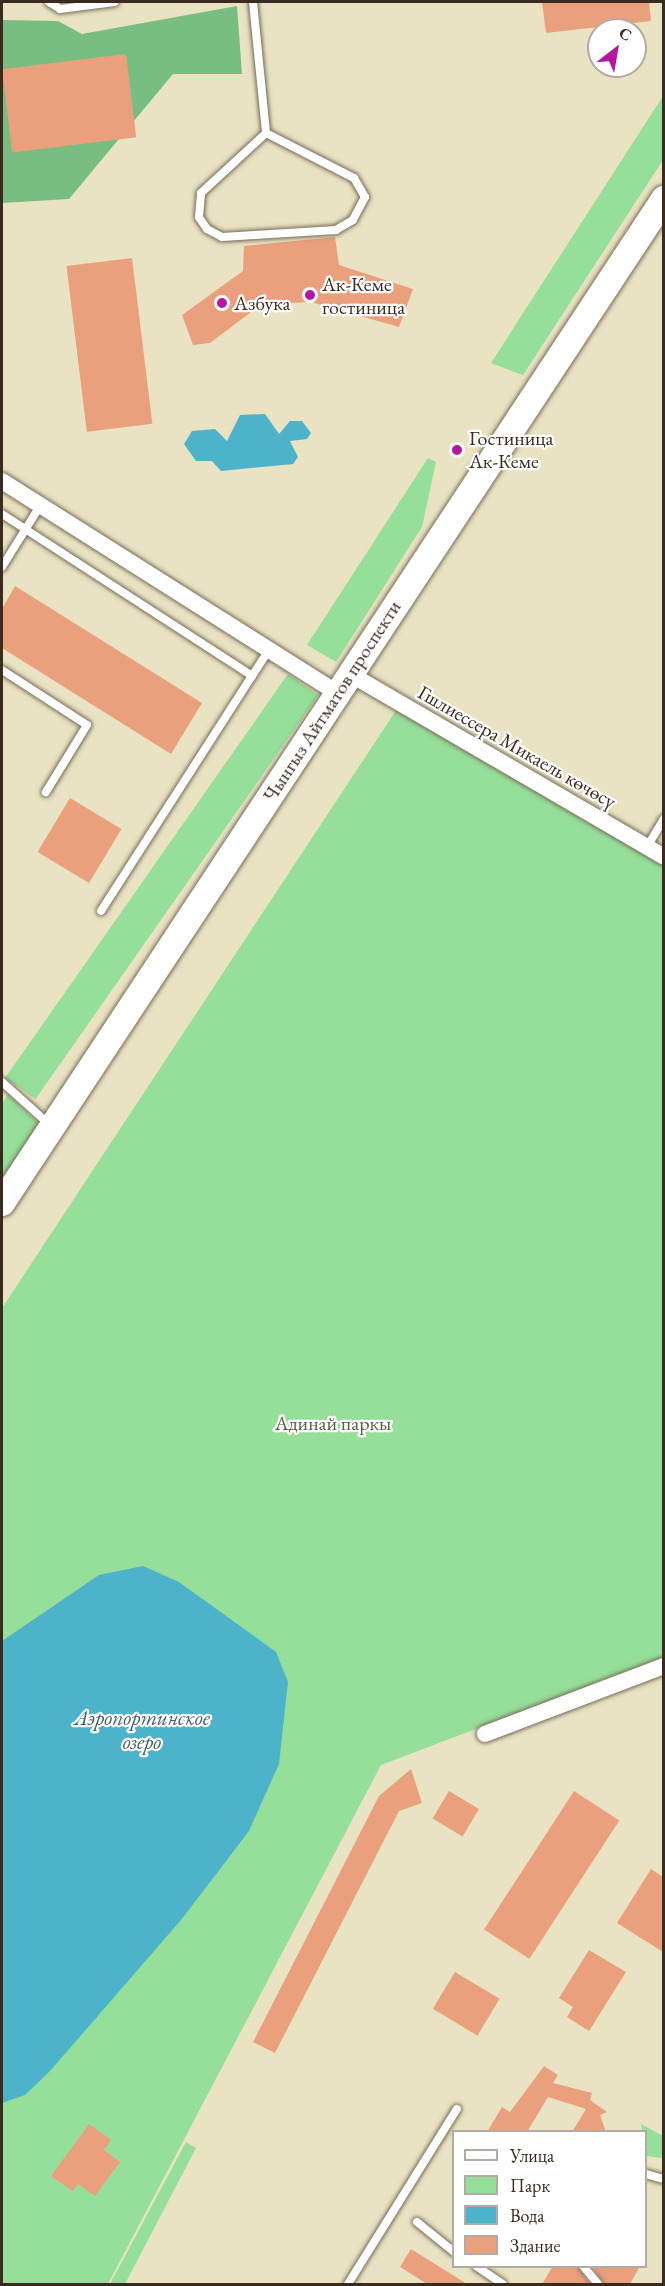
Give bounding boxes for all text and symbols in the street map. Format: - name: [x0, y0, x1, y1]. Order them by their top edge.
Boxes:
- north arrow: [587, 18, 647, 78]
- text: С: [615, 22, 636, 46]
- place label: Ак-Кеме гостиница: [322, 272, 405, 319]
- marker: Ак-Кеме гостиница: [303, 288, 317, 302]
- place label: Азбука: [234, 291, 290, 315]
- marker: Азбука: [215, 296, 229, 310]
- place label: Гостиница Ак-Кеме: [469, 426, 554, 473]
- marker: Гостиница Ак-Кеме: [450, 443, 464, 457]
- street label: Чынгыз Айтматов проспекти: [258, 596, 406, 806]
- street label: Гшлиессера Микаель көчөсү: [414, 680, 620, 814]
- park label: Адинай паркы: [275, 1411, 391, 1435]
- water label: Аэропортинское озеро: [74, 1705, 210, 1755]
- legend: [452, 2130, 647, 2268]
- text: Улица: [510, 2144, 554, 2167]
- text: Парк: [510, 2174, 550, 2197]
- text: Вода: [510, 2204, 544, 2227]
- text: Здание: [510, 2234, 560, 2257]

